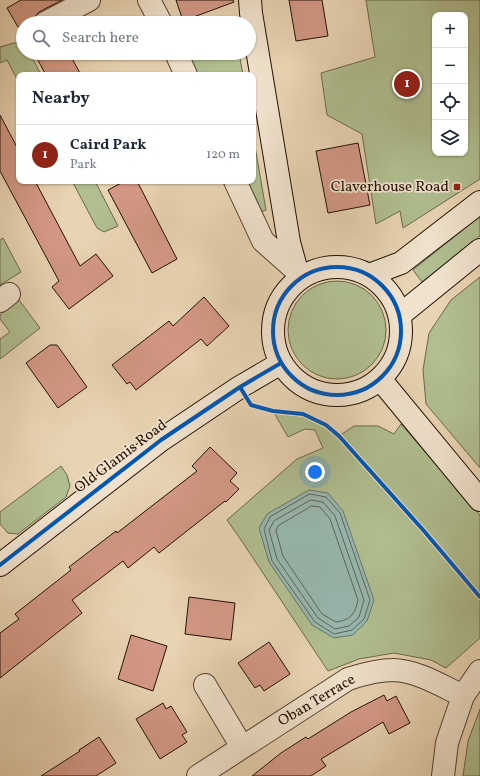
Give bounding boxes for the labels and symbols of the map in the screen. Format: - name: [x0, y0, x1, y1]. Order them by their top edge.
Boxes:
- pin: 1: [394, 69, 420, 99]
- place label: Claverhouse Road: [331, 177, 449, 198]
- marker: Claverhouse Road: [452, 182, 462, 192]
- street label: Old Glamis Road: [70, 415, 172, 499]
- your location: [305, 462, 325, 482]
- street label: Oban Terrace: [274, 670, 360, 732]

